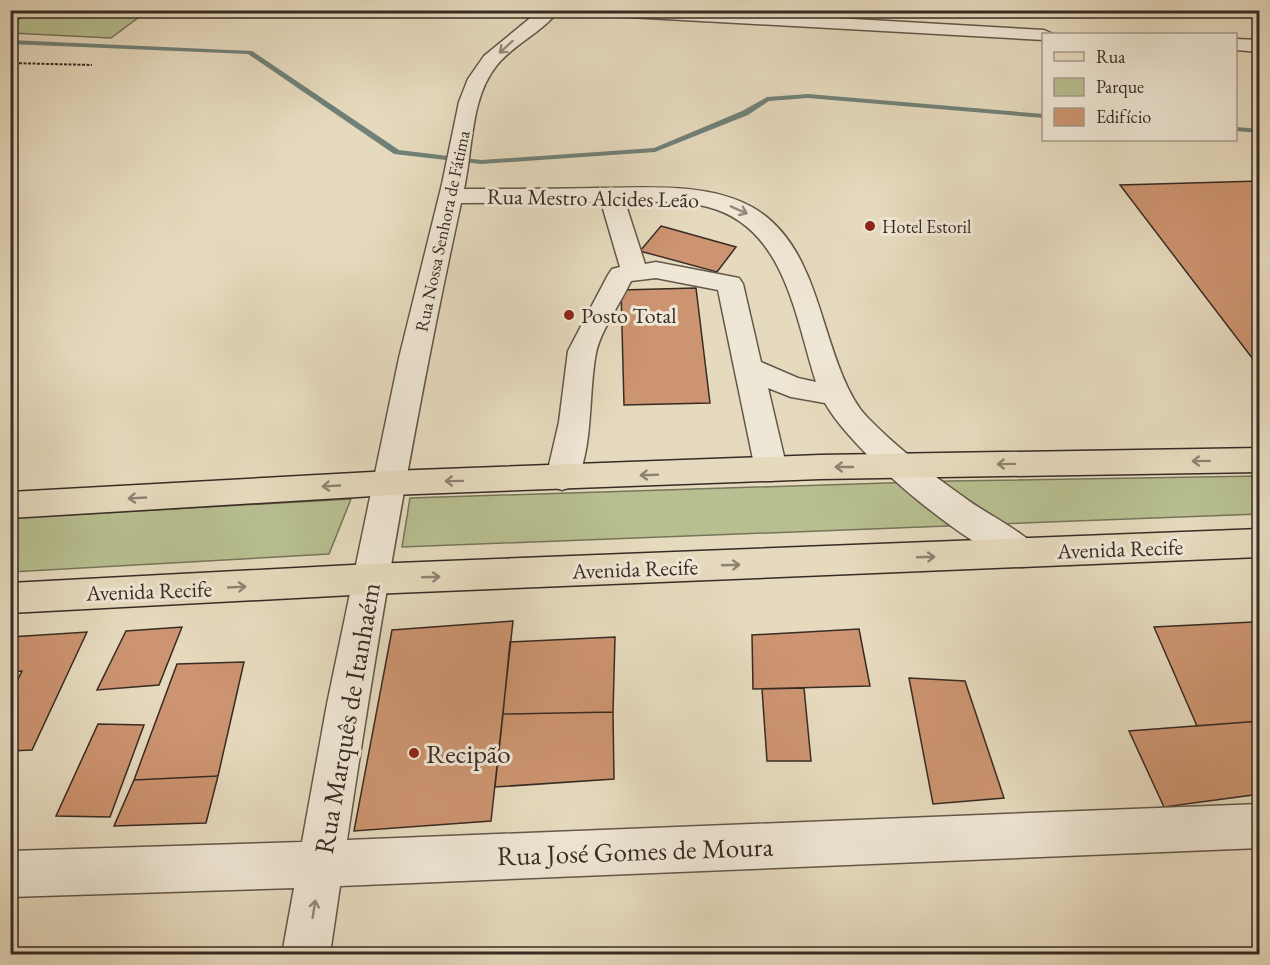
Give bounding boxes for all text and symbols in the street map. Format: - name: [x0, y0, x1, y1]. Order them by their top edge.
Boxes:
- legend: [1042, 33, 1237, 141]
- one-way arrow: [498, 40, 513, 54]
- text: Rua: [1096, 45, 1126, 68]
- text: Parque: [1096, 75, 1144, 98]
- text: Edifício: [1096, 105, 1151, 128]
- street label: Rua Nossa Senhora de Fátima: [409, 127, 475, 334]
- street label: Rua Mestro Alcides Leão: [487, 182, 699, 214]
- one-way arrow: [729, 205, 748, 216]
- place label: Hotel Estoril: [882, 215, 971, 238]
- marker: Hotel Estoril: [863, 219, 877, 233]
- place label: Posto Total: [581, 301, 677, 330]
- marker: Posto Total: [562, 308, 576, 322]
- one-way arrow: [1192, 455, 1212, 466]
- one-way arrow: [997, 459, 1017, 470]
- one-way arrow: [835, 461, 855, 473]
- one-way arrow: [640, 469, 660, 480]
- one-way arrow: [445, 475, 465, 487]
- one-way arrow: [322, 481, 342, 492]
- one-way arrow: [127, 492, 147, 503]
- street label: Avenida Recife: [1055, 532, 1184, 566]
- street label: Avenida Recife: [570, 552, 699, 586]
- one-way arrow: [916, 552, 936, 563]
- one-way arrow: [721, 559, 741, 571]
- one-way arrow: [421, 571, 441, 582]
- street label: Avenida Recife: [84, 574, 213, 608]
- street label: Rua Marquês de Itanhaém: [306, 580, 388, 856]
- one-way arrow: [226, 582, 246, 593]
- place label: Recipão: [426, 736, 511, 771]
- marker: Recipão: [407, 746, 421, 760]
- street label: Rua José Gomes de Moura: [496, 829, 774, 873]
- one-way arrow: [309, 900, 320, 920]

